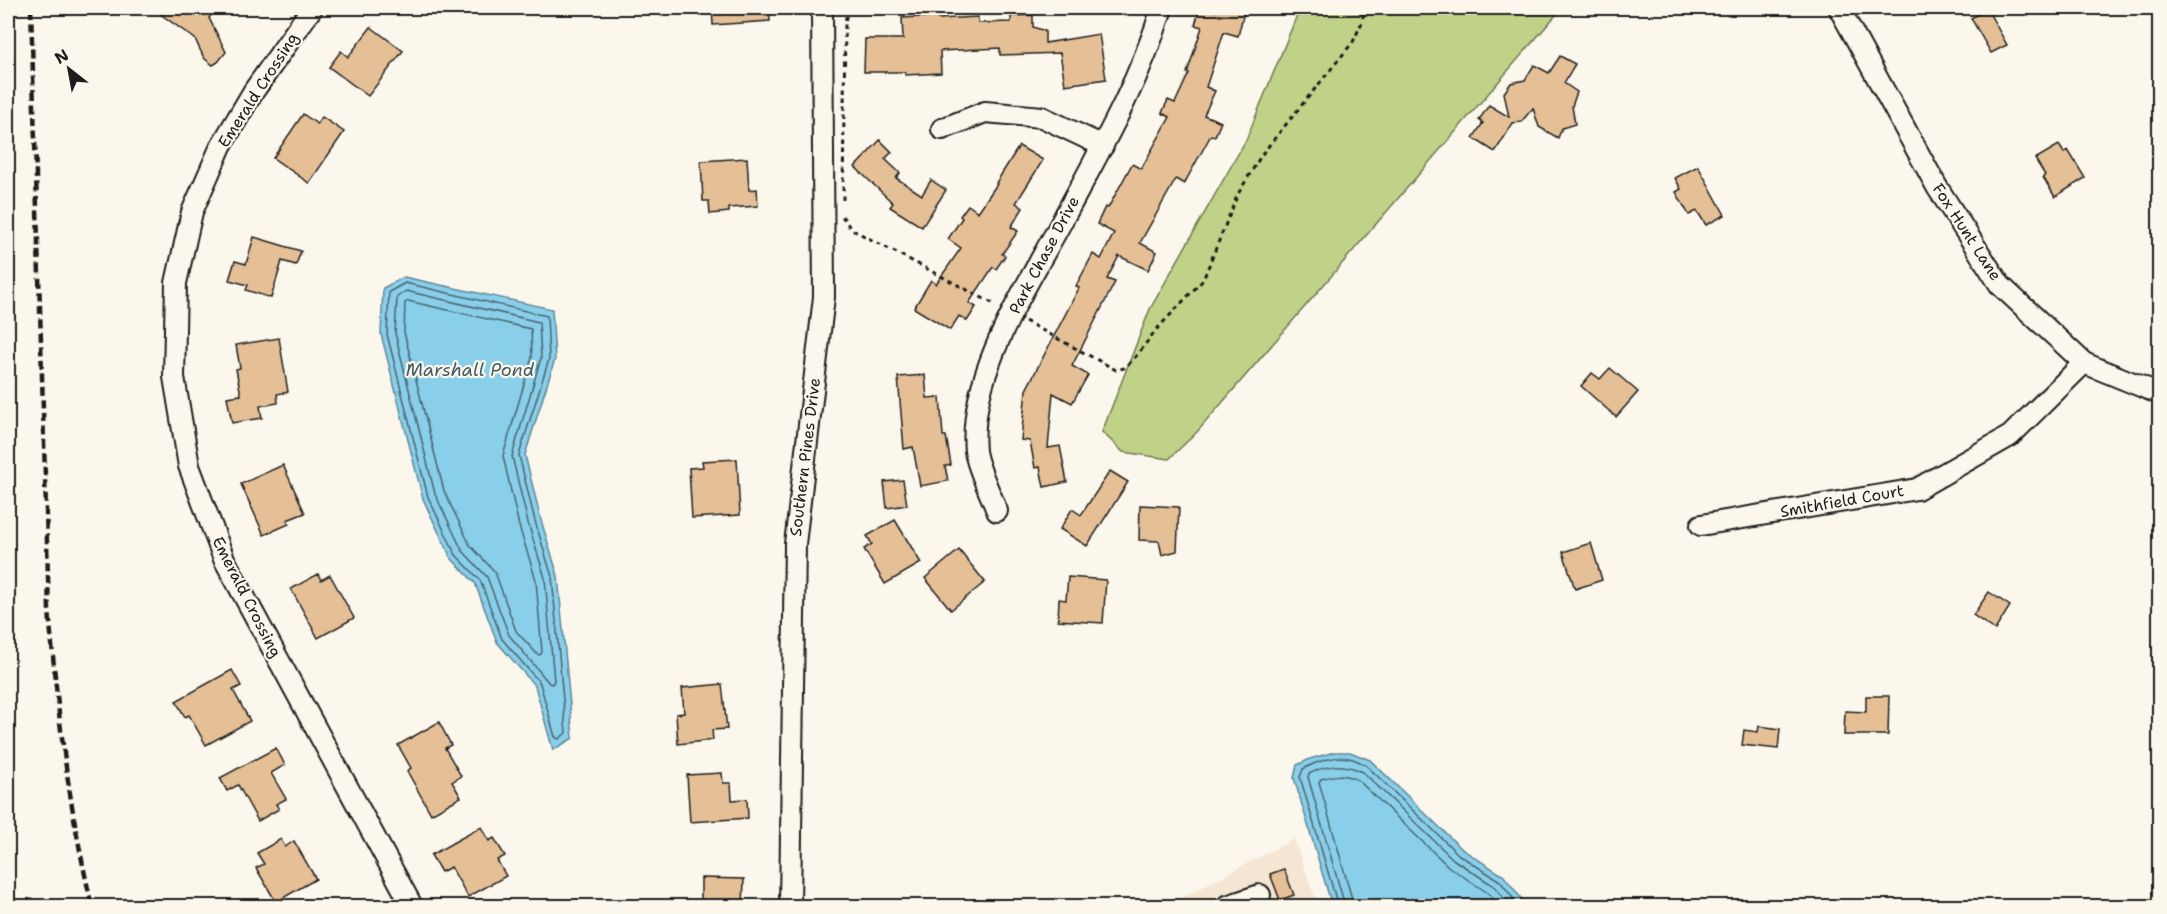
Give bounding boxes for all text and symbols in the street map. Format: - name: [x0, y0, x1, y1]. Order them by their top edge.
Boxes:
- street label: Emerald Crossing: [213, 28, 303, 151]
- north arrow: [39, 39, 99, 99]
- text: N: [51, 44, 72, 69]
- street label: Fox Hunt Lane: [1928, 179, 2006, 285]
- street label: Park Chase Drive: [1004, 192, 1084, 318]
- water label: Marshall Pond: [406, 358, 535, 382]
- street label: Southern Pines Drive: [785, 376, 825, 538]
- street label: Smithfield Court: [1779, 480, 1905, 522]
- street label: Emerald Crossing: [207, 533, 287, 661]

